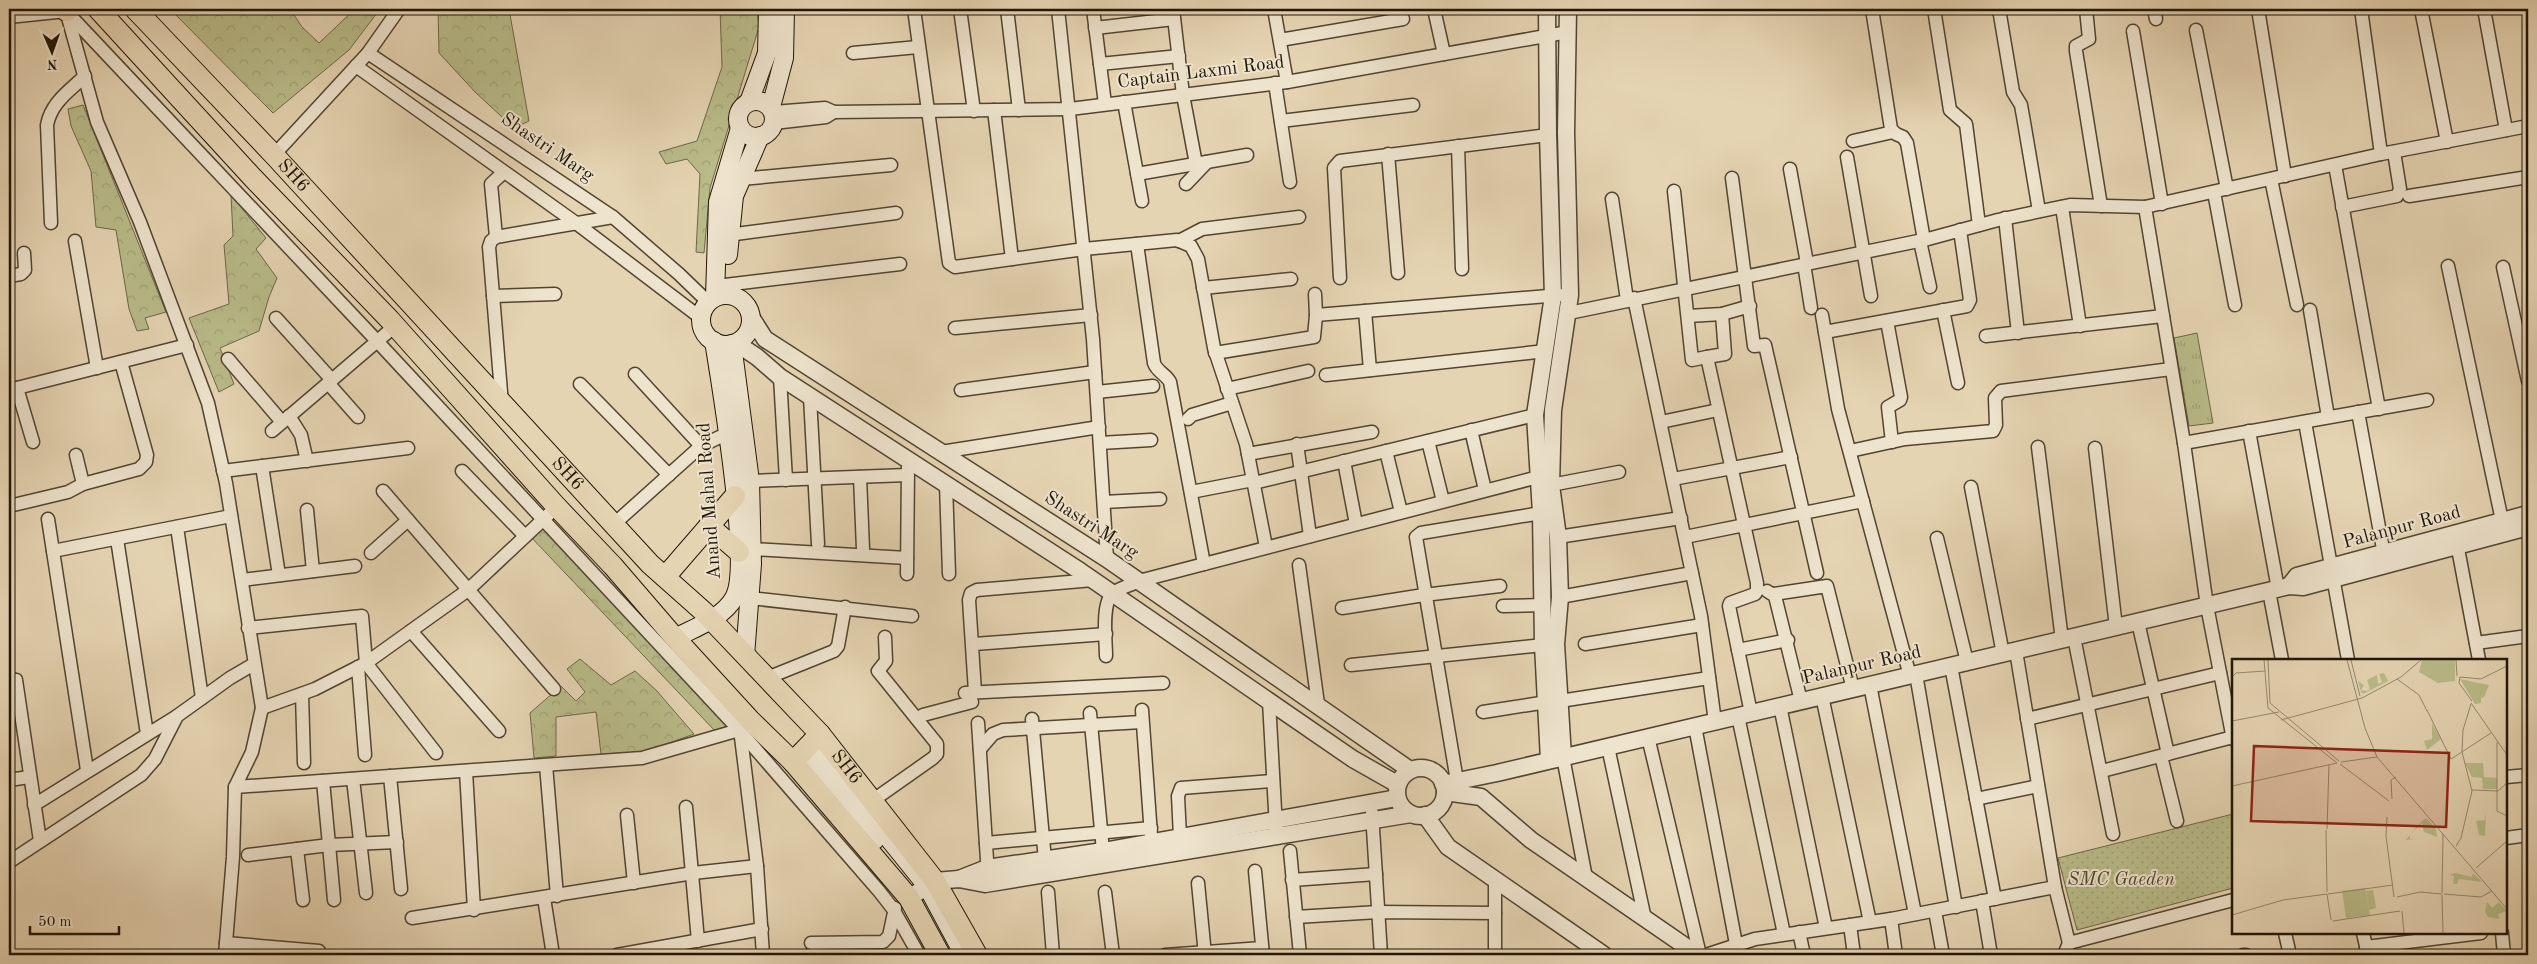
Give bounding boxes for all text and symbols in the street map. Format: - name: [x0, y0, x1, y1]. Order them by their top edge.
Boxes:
- north arrow: [28, 28, 78, 78]
- street label: Captain Laxmi Road: [1116, 53, 1286, 93]
- text: N: [47, 57, 58, 71]
- street label: Shastri Marg: [497, 110, 598, 186]
- street label: SH6: [273, 156, 313, 196]
- street label: Anand Mahal Road: [695, 422, 725, 580]
- street label: SH6: [548, 454, 587, 494]
- street label: Shastri Marg: [1041, 489, 1142, 564]
- street label: Palanpur Road: [2341, 503, 2463, 553]
- street label: Palanpur Road: [1801, 643, 1923, 689]
- inset map: [2232, 659, 2507, 934]
- street label: SH6: [827, 747, 865, 788]
- park label: SMC Gaeden: [2067, 871, 2175, 890]
- scale bar: [30, 904, 119, 936]
- text: 50 m: [38, 915, 72, 930]

